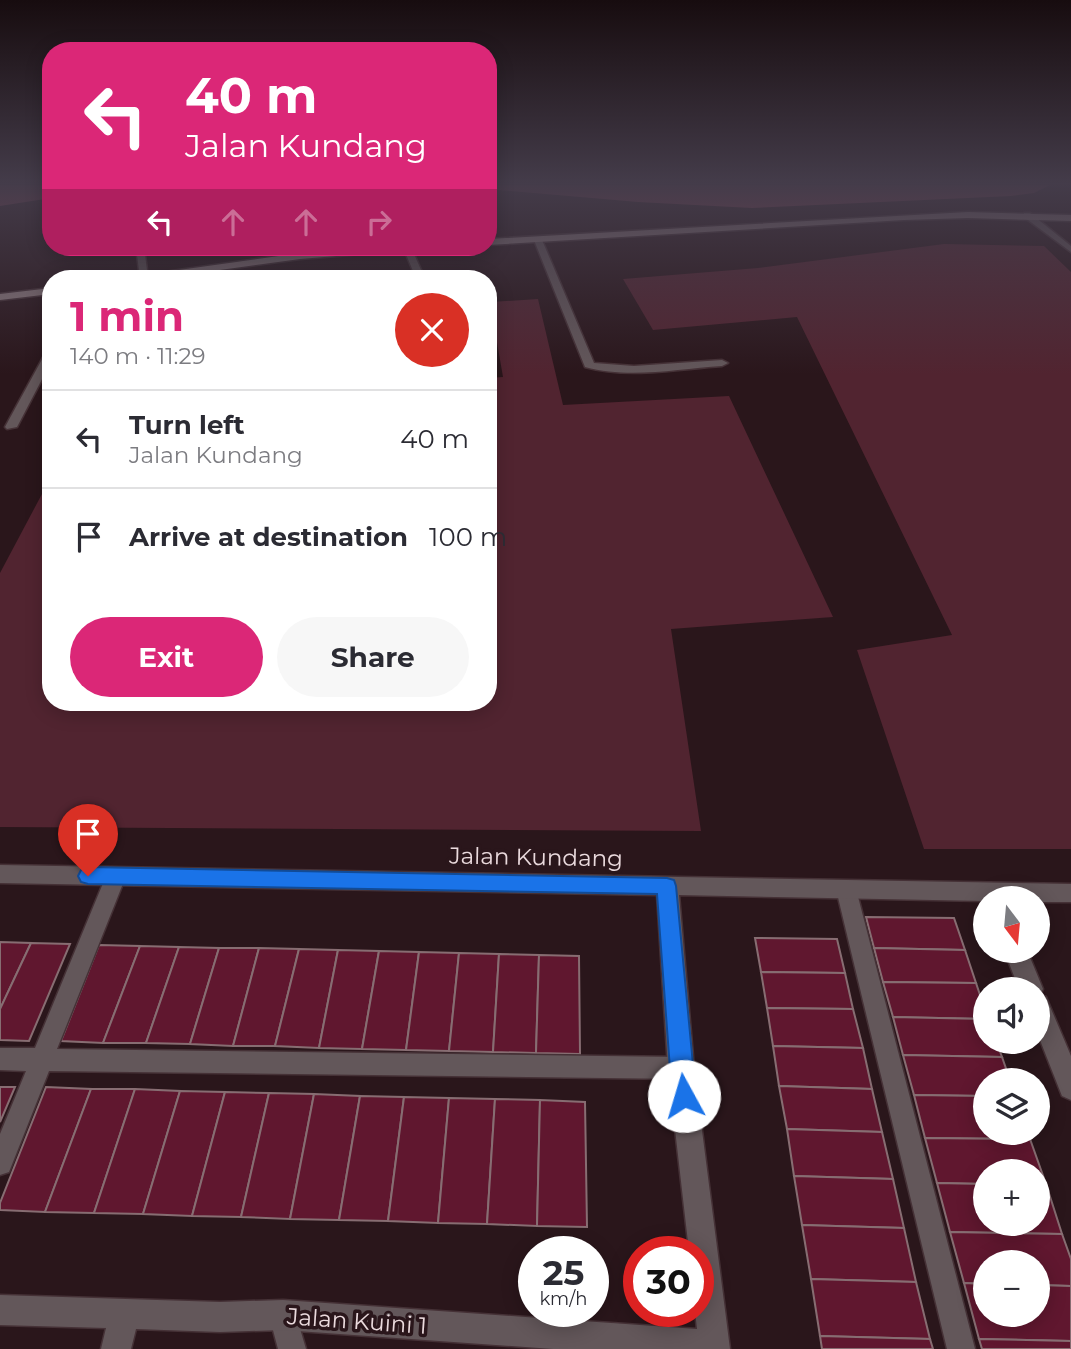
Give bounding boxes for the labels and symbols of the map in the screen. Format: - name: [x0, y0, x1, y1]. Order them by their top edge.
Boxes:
- pin: [58, 804, 118, 876]
- street label: Jalan Kundang: [448, 841, 623, 873]
- north arrow: [973, 886, 1050, 962]
- position arrow: [647, 1059, 721, 1133]
- speed limit sign: 30: [623, 1236, 714, 1327]
- street label: Jalan Kuini 1: [285, 1302, 428, 1340]

